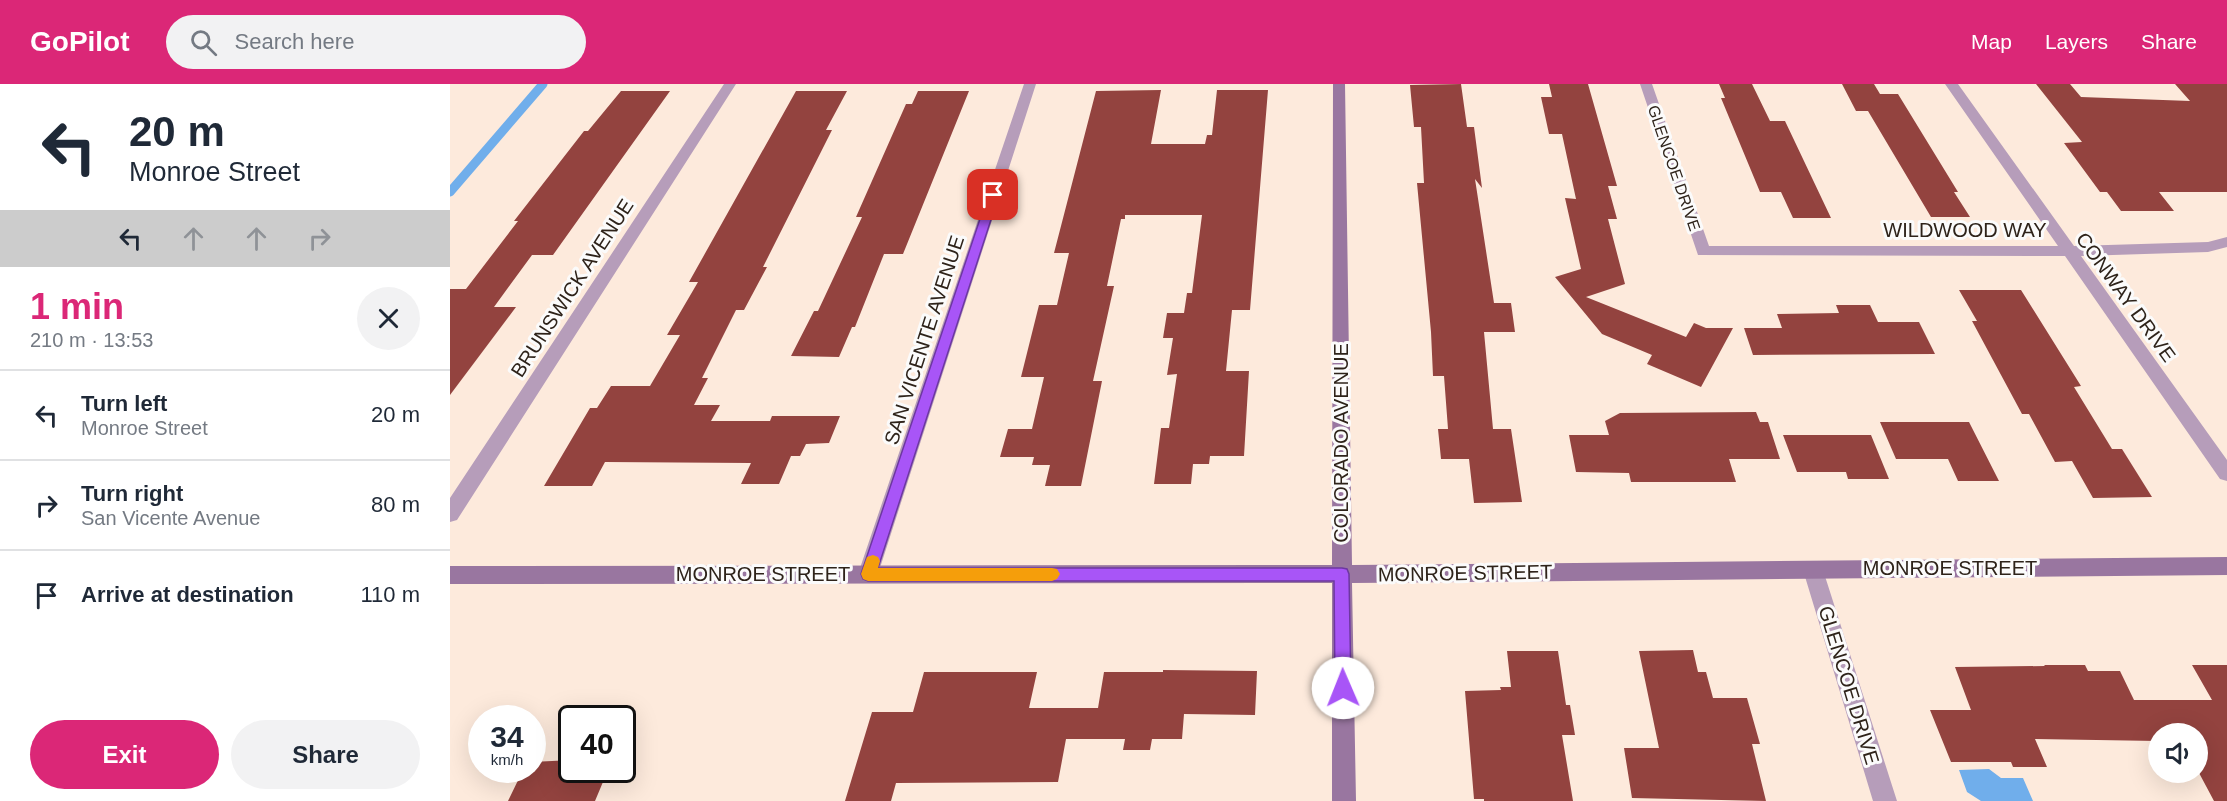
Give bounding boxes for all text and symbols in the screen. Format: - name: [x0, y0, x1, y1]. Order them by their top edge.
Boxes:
- search box: [166, 15, 586, 69]
- text: GoPilot: [30, 26, 130, 57]
- icon: search: [187, 26, 220, 59]
- text: Search here: [235, 29, 354, 54]
- text: Map: [1971, 30, 2012, 53]
- text: Layers: [2045, 30, 2108, 53]
- text: Share: [2141, 30, 2197, 53]
- street label: GLENCOE DRIVE: [1645, 103, 1703, 233]
- icon: left: [30, 108, 108, 186]
- text: 20 m: [129, 108, 225, 155]
- text: Monroe Street: [129, 157, 300, 187]
- pin: [967, 169, 1018, 220]
- icon: arrive: [976, 178, 1009, 211]
- street label: BRUNSWICK AVENUE: [506, 195, 638, 381]
- street label: WILDWOOD WAY: [1883, 219, 2047, 241]
- icon: left: [114, 222, 147, 255]
- icon: ahead: [177, 222, 210, 255]
- icon: ahead: [240, 222, 273, 255]
- icon: right: [303, 222, 336, 255]
- street label: CONWAY DRIVE: [2072, 228, 2180, 366]
- street label: SAN VICENTE AVENUE: [880, 233, 968, 447]
- text: 1 min: [30, 286, 124, 327]
- button: close: [357, 287, 420, 350]
- text: 210 m · 13:53: [30, 329, 153, 351]
- street label: COLORADO AVENUE: [1330, 343, 1352, 543]
- text: Turn left: [81, 391, 167, 416]
- icon: left: [30, 399, 63, 432]
- text: 20 m: [371, 402, 420, 427]
- text: Monroe Street: [81, 417, 208, 439]
- text: Turn right: [81, 481, 183, 506]
- icon: right: [30, 489, 63, 522]
- text: 80 m: [371, 492, 420, 517]
- text: San Vicente Avenue: [81, 507, 260, 529]
- street label: MONROE STREET: [1863, 557, 2037, 579]
- street label: MONROE STREET: [1378, 560, 1552, 586]
- street label: MONROE STREET: [676, 563, 850, 585]
- icon: arrive: [30, 579, 63, 612]
- text: Arrive at destination: [81, 582, 294, 607]
- text: 110 m: [360, 582, 420, 607]
- street label: GLENCOE DRIVE: [1814, 603, 1884, 767]
- position arrow: [1311, 656, 1375, 720]
- speed limit sign: 40: [558, 705, 636, 783]
- button: Exit: [30, 720, 219, 789]
- button: Share: [231, 720, 420, 789]
- text: 34: [490, 720, 524, 753]
- map controls: [2148, 723, 2208, 783]
- button: sound: [2148, 723, 2208, 783]
- text: km/h: [491, 751, 523, 768]

